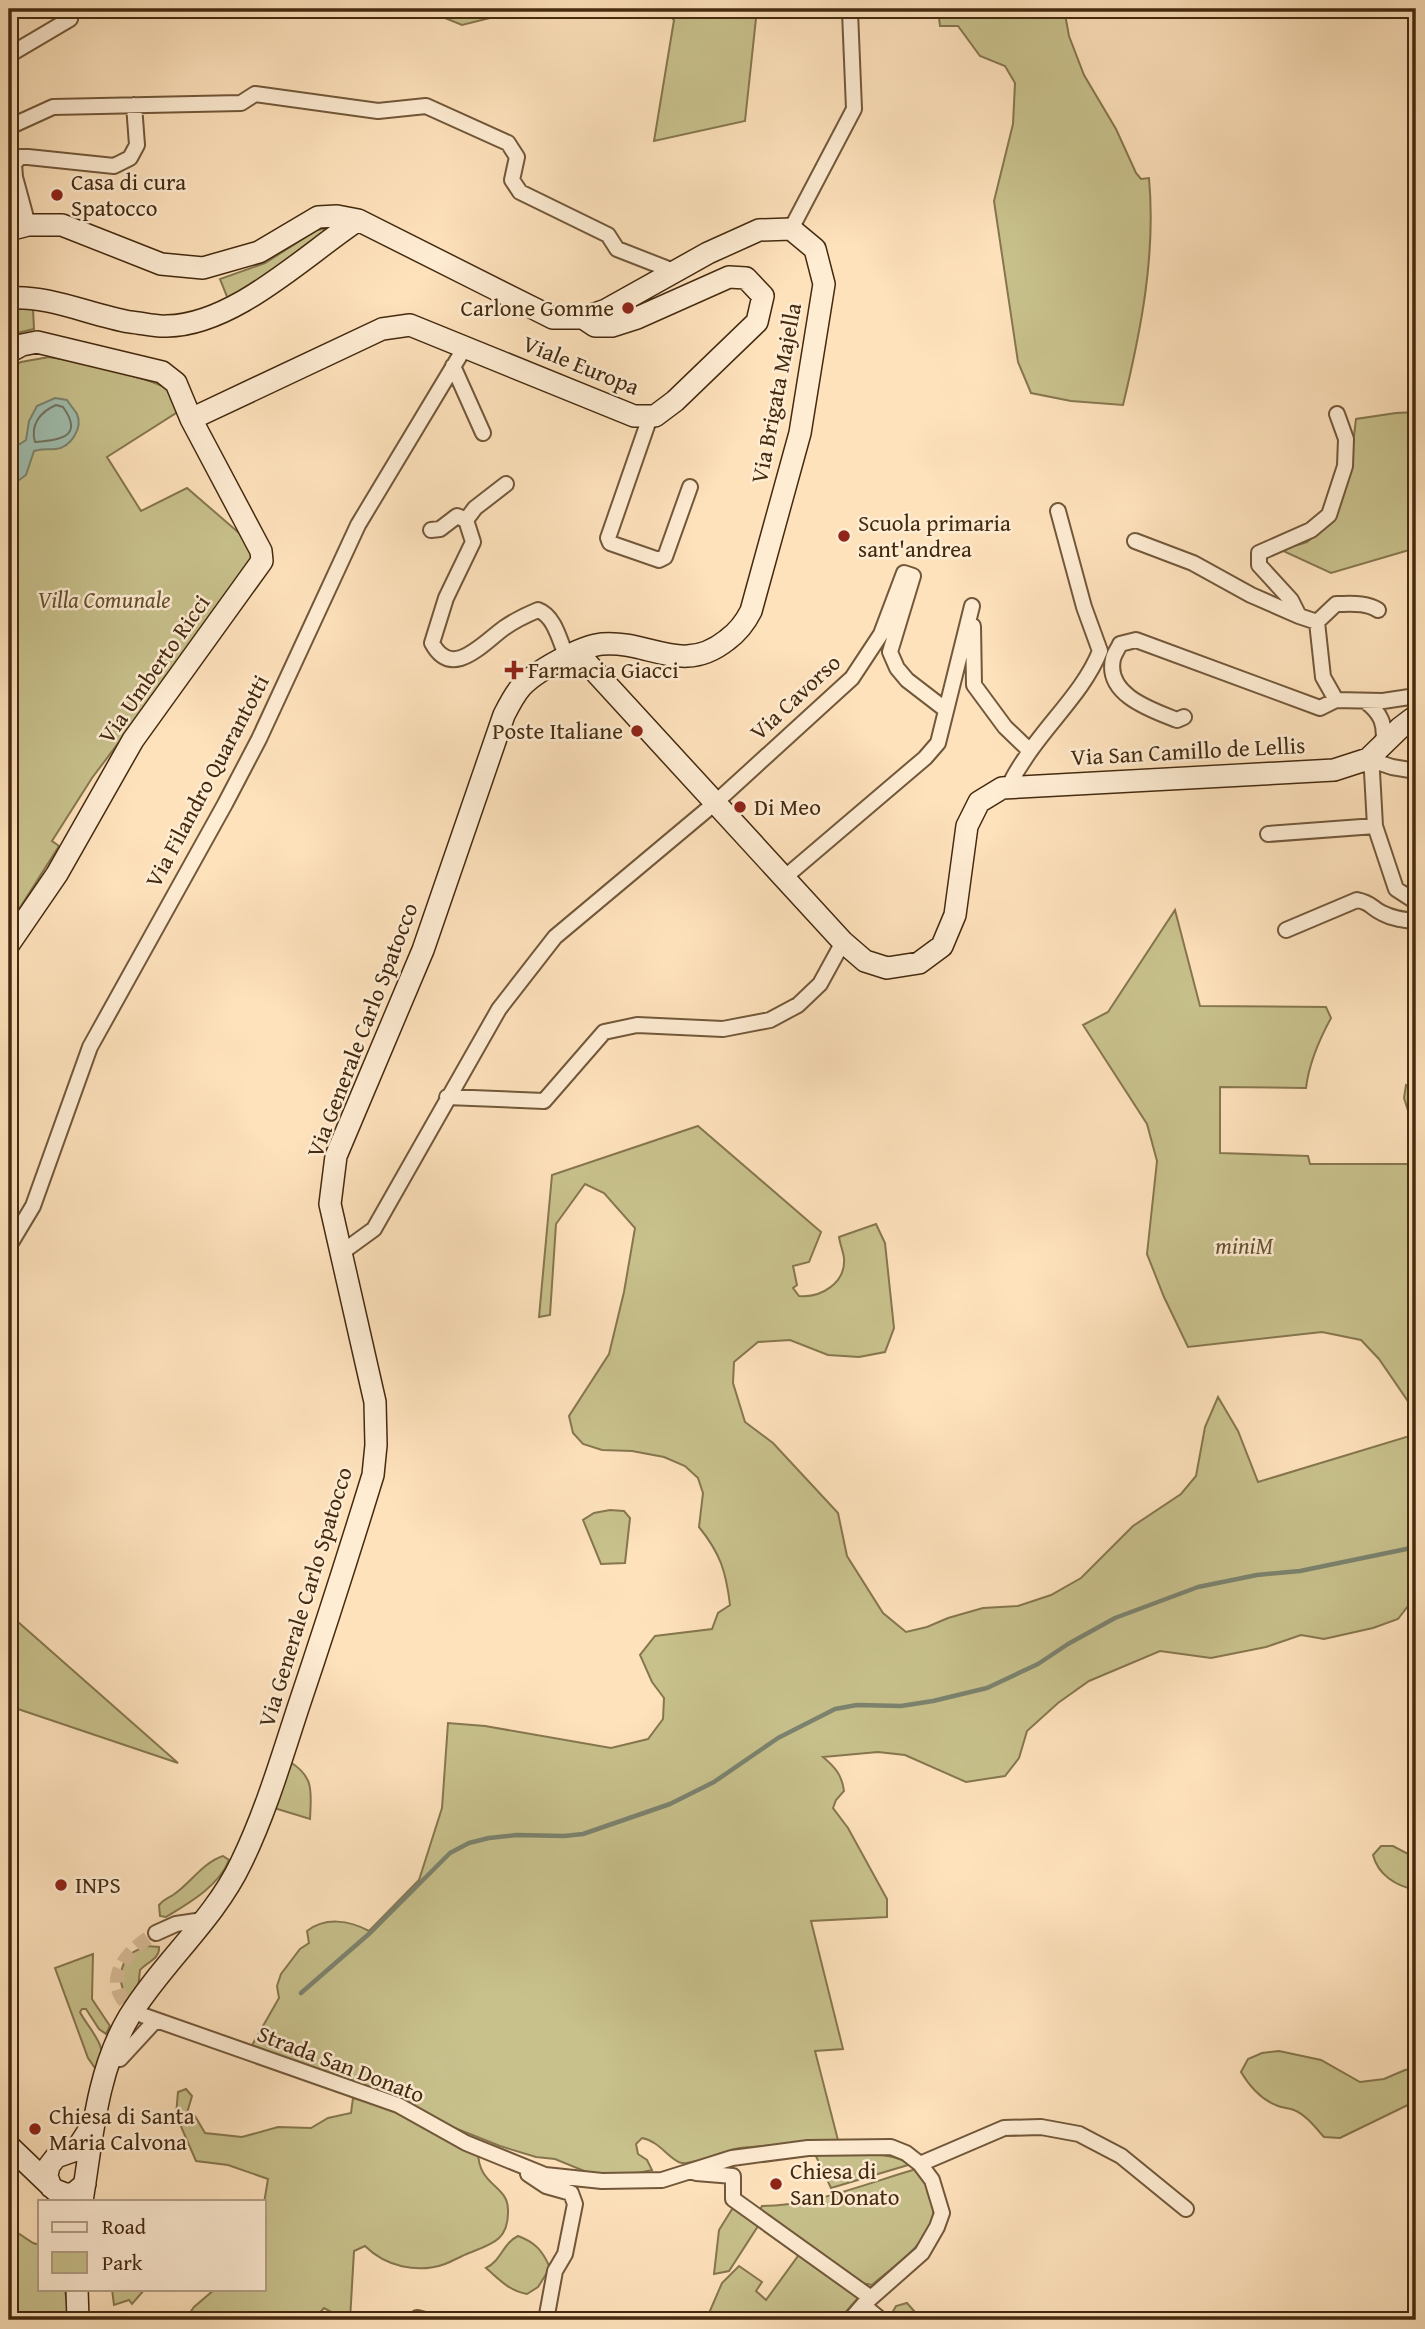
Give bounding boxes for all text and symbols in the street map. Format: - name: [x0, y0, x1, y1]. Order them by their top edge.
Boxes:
- place label: Casa di cura Spatocco: [71, 165, 186, 224]
- marker: Casa di cura Spatocco: [49, 187, 65, 203]
- place label: Carlone Gomme: [461, 291, 614, 324]
- marker: Carlone Gomme: [620, 300, 636, 316]
- street label: Via Brigata Majella: [742, 300, 809, 486]
- street label: Viale Europa: [518, 326, 644, 403]
- place label: Scuola primaria sant'andrea: [858, 506, 1011, 565]
- marker: Scuola primaria sant'andrea: [836, 528, 852, 544]
- park label: Villa Comunale: [37, 583, 171, 616]
- street label: Via Umberto Ricci: [90, 588, 217, 750]
- street label: Via Cavorso: [742, 646, 847, 747]
- place label: Farmacia Giacci: [528, 653, 679, 686]
- marker: Farmacia Giacci: [506, 662, 522, 678]
- street label: Via Filandro Quarantotti: [136, 669, 277, 893]
- place label: Poste Italiane: [492, 714, 623, 747]
- marker: Poste Italiane: [629, 723, 645, 739]
- street label: Via San Camillo de Lellis: [1070, 728, 1306, 773]
- place label: Di Meo: [754, 790, 821, 823]
- marker: Di Meo: [732, 799, 748, 815]
- street label: Via Generale Carlo Spatocco: [298, 898, 425, 1162]
- park label: miniM: [1215, 1229, 1273, 1262]
- street label: Via Generale Carlo Spatocco: [249, 1463, 360, 1731]
- place label: INPS: [75, 1868, 121, 1901]
- marker: INPS: [53, 1877, 69, 1893]
- street label: Strada San Donato: [253, 2016, 430, 2111]
- place label: Chiesa di Santa Maria Calvona: [49, 2099, 195, 2158]
- marker: Chiesa di Santa Maria Calvona: [27, 2121, 43, 2137]
- place label: Chiesa di San Donato: [790, 2154, 899, 2213]
- marker: Chiesa di San Donato: [768, 2176, 784, 2192]
- legend: [38, 2200, 266, 2290]
- text: Road: [102, 2211, 147, 2242]
- text: Park: [102, 2247, 143, 2278]

